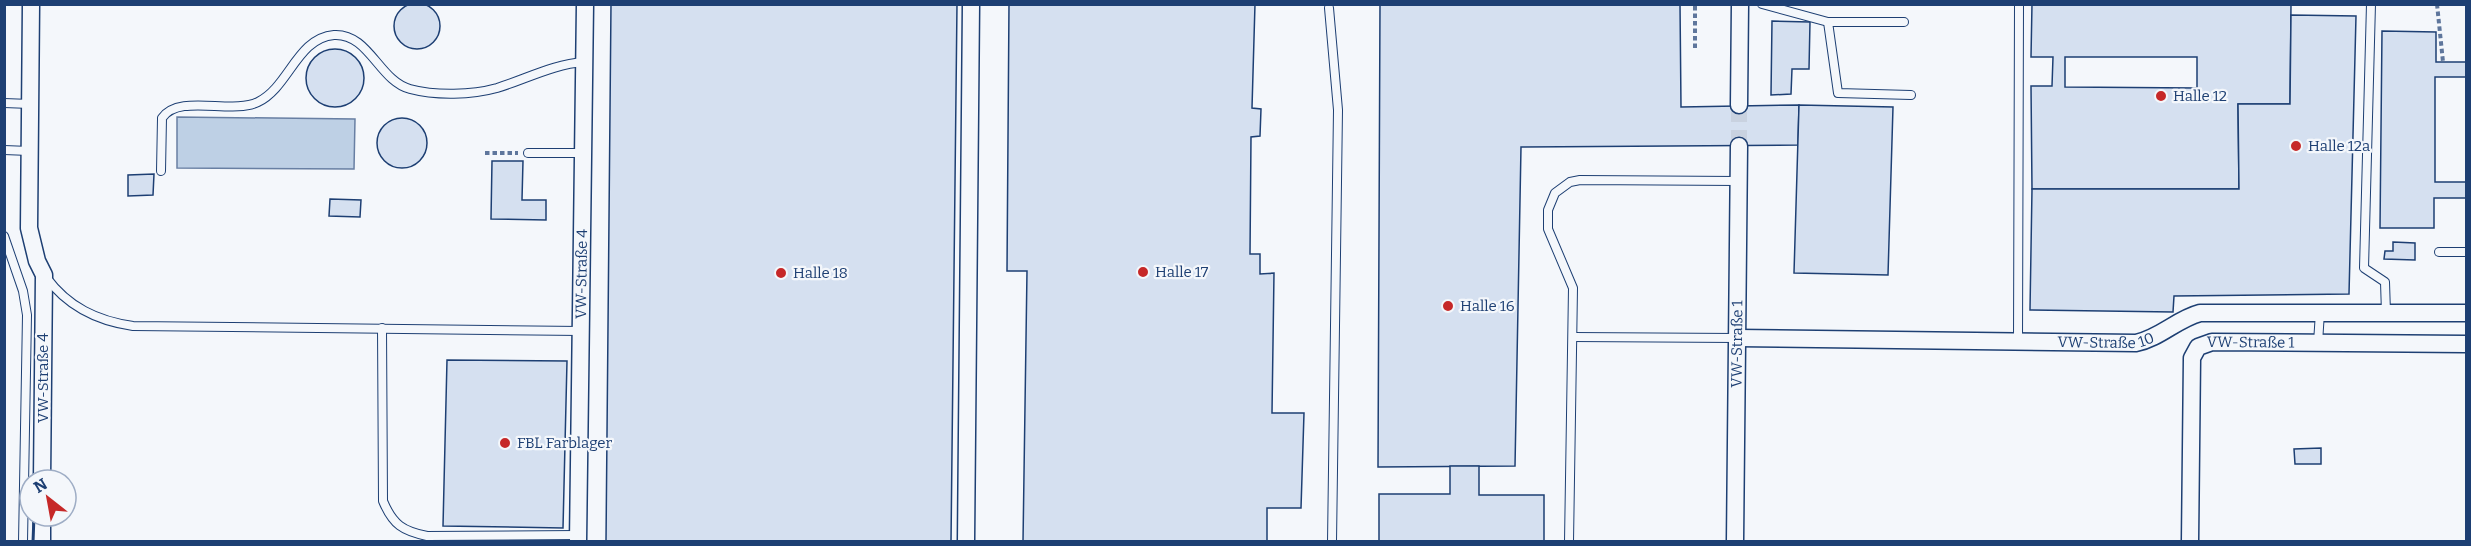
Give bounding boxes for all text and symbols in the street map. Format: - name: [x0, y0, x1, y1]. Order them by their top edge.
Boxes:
- place label: Halle 12: [2173, 87, 2227, 105]
- marker: Halle 12: [2154, 89, 2168, 103]
- place label: Halle 12a: [2308, 137, 2370, 155]
- marker: Halle 12a: [2289, 139, 2303, 153]
- street label: VW-Straße 4: [572, 229, 591, 319]
- place label: Halle 17: [1155, 263, 1209, 281]
- place label: Halle 18: [793, 264, 848, 282]
- marker: Halle 17: [1136, 265, 1150, 279]
- marker: Halle 18: [774, 266, 788, 280]
- place label: Halle 16: [1460, 297, 1515, 315]
- marker: Halle 16: [1441, 299, 1455, 313]
- street label: VW-Straße 1: [1728, 300, 1746, 388]
- street label: VW-Straße 10: [2057, 329, 2157, 352]
- street label: VW-Straße 4: [34, 333, 52, 423]
- street label: VW-Straße 1: [2207, 333, 2294, 352]
- place label: FBL Farblager: [517, 434, 613, 452]
- marker: FBL Farblager: [498, 436, 512, 450]
- north arrow: [18, 468, 78, 528]
- text: N: [30, 474, 51, 497]

